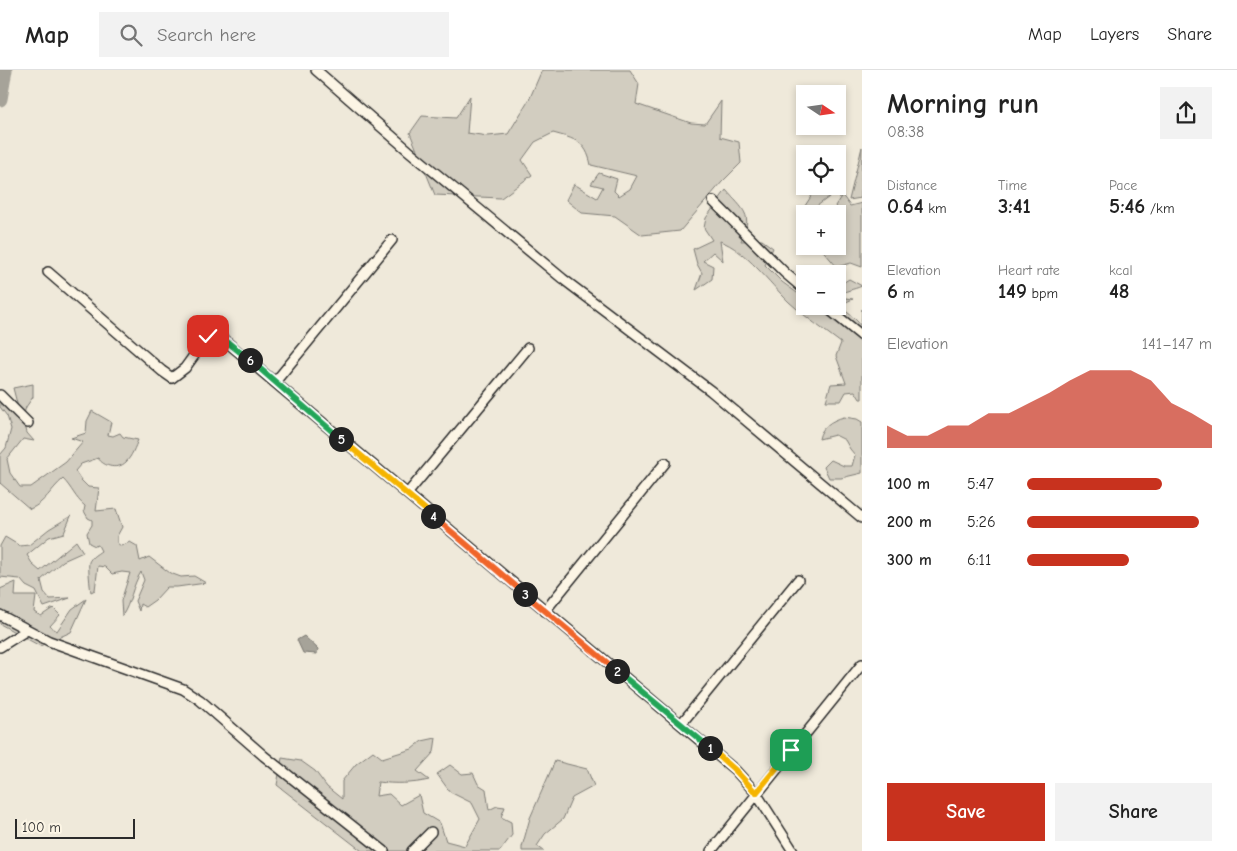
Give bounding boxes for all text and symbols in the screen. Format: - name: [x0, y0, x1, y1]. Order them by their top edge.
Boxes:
- search box: [99, 12, 449, 57]
- text: Map: [25, 21, 69, 49]
- icon: search: [117, 21, 145, 49]
- text: Search here: [157, 24, 256, 46]
- text: Map: [1028, 24, 1062, 45]
- text: Layers: [1090, 24, 1139, 45]
- text: Share: [1167, 24, 1212, 45]
- north arrow: [796, 85, 846, 135]
- map controls: [796, 85, 846, 315]
- button: share: [1160, 87, 1212, 139]
- text: Morning run: [887, 88, 1039, 120]
- text: 08:38: [887, 123, 924, 141]
- button: locate: [796, 145, 846, 195]
- text: Distance: [887, 177, 937, 194]
- text: Time: [998, 177, 1027, 194]
- text: Pace: [1109, 177, 1137, 194]
- text: 0.64: [887, 194, 924, 218]
- text: 3:41: [998, 194, 1031, 218]
- text: 5:46: [1109, 194, 1145, 218]
- text: km: [924, 200, 947, 217]
- text: /km: [1145, 200, 1174, 217]
- button: +: [796, 205, 846, 255]
- text: Elevation: [887, 262, 941, 279]
- text: Heart rate: [998, 262, 1060, 279]
- text: kcal: [1109, 262, 1133, 279]
- button: −: [796, 265, 846, 315]
- text: 6: [887, 279, 898, 303]
- text: 149: [998, 279, 1027, 303]
- text: 48: [1109, 279, 1130, 303]
- text: m: [898, 285, 914, 302]
- text: bpm: [1027, 285, 1058, 302]
- pin: [187, 315, 229, 357]
- icon: check: [194, 322, 222, 350]
- text: Elevation: [887, 335, 948, 353]
- text: 141–147 m: [1142, 335, 1212, 353]
- pin: 6: [238, 348, 262, 372]
- text: 6: [247, 352, 254, 369]
- pin: 5: [328, 426, 354, 452]
- text: 5: [338, 431, 345, 448]
- text: 100 m: [887, 475, 930, 493]
- text: 5:47: [967, 475, 994, 493]
- pin: 4: [420, 504, 446, 528]
- text: 4: [430, 508, 437, 525]
- text: 200 m: [887, 513, 932, 531]
- text: 5:26: [967, 513, 996, 531]
- text: 300 m: [887, 551, 932, 569]
- text: 6:11: [967, 551, 991, 569]
- pin: 3: [512, 582, 538, 606]
- text: 3: [522, 586, 529, 603]
- pin: 2: [604, 658, 630, 684]
- text: 2: [614, 663, 621, 680]
- pin: [770, 729, 812, 771]
- pin: 1: [698, 736, 722, 760]
- icon: arrive: [777, 736, 805, 764]
- text: 1: [708, 740, 713, 757]
- button: Save: [887, 783, 1045, 841]
- button: Share: [1055, 783, 1212, 841]
- scale bar: [15, 816, 135, 839]
- text: 100 m: [22, 819, 61, 836]

